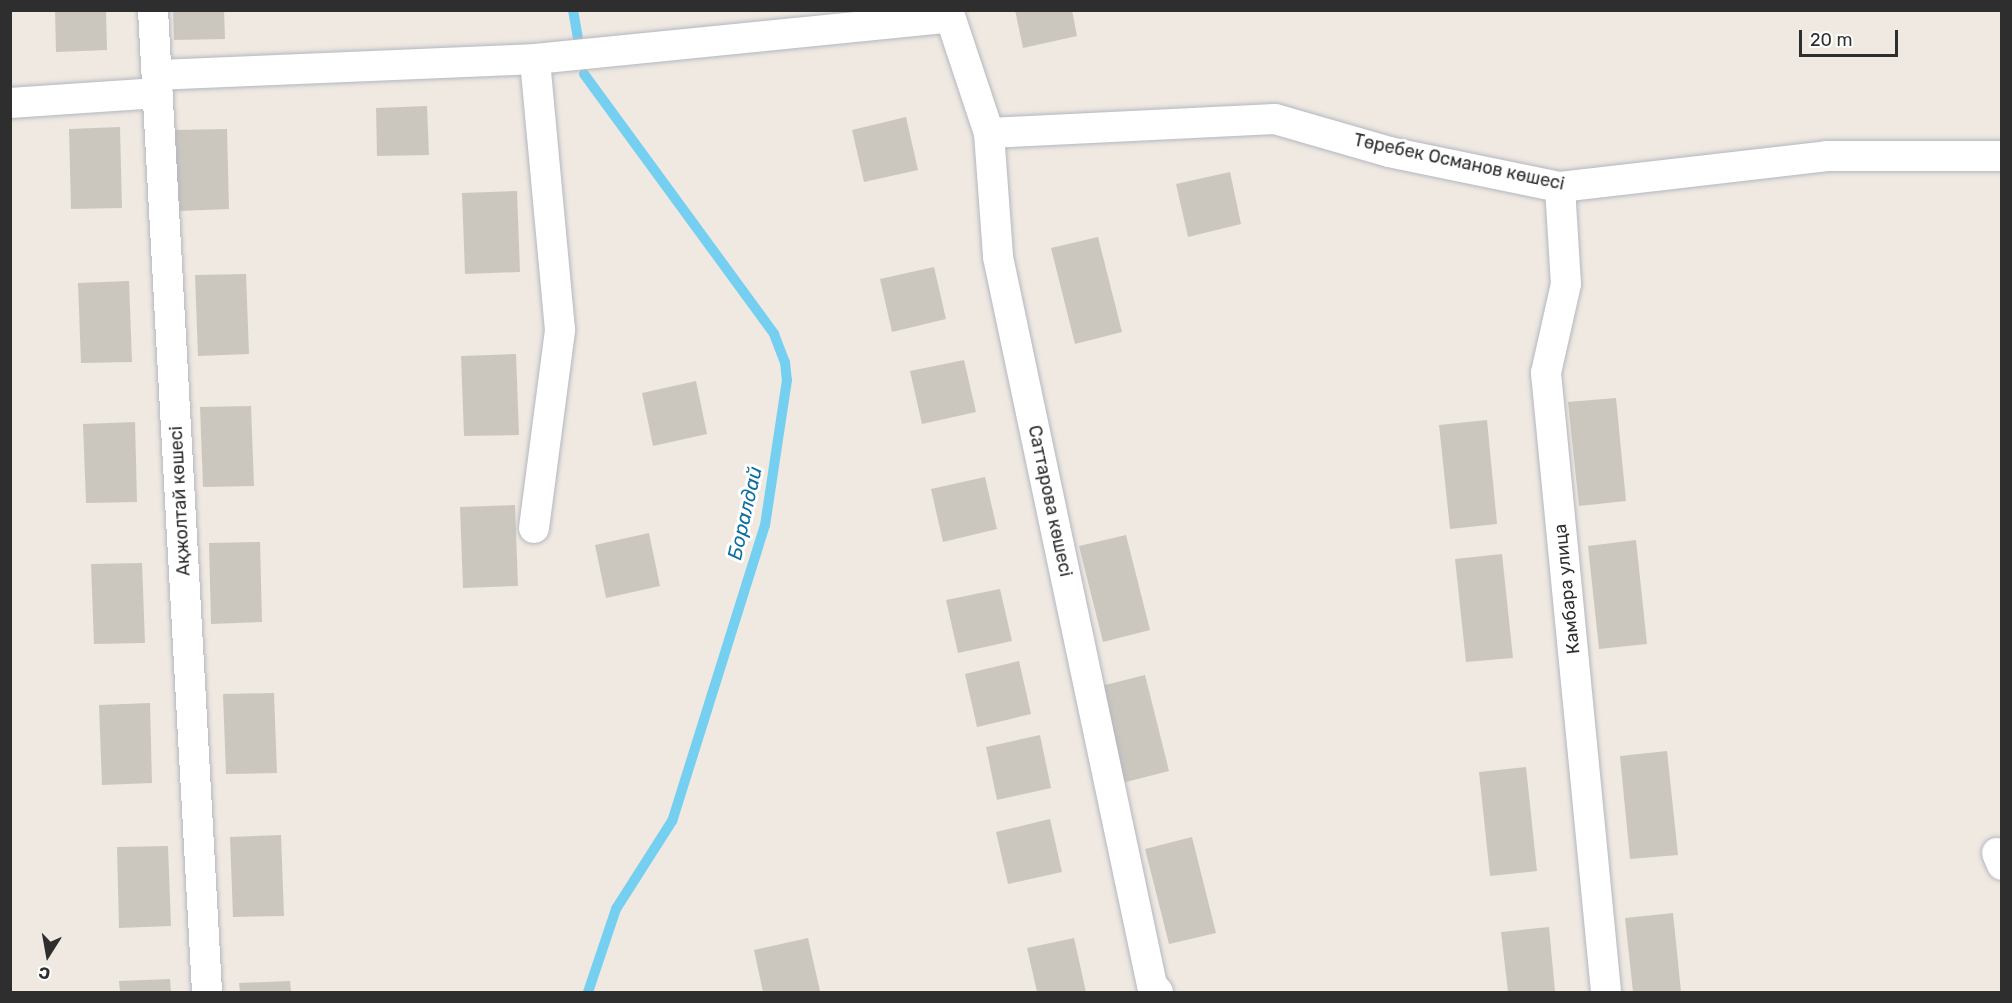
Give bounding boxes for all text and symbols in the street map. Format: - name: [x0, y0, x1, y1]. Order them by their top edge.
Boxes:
- scale bar: [1802, 18, 1901, 56]
- text: 20 m: [1810, 29, 1852, 51]
- street label: Төребек Османов көшесі: [1352, 129, 1566, 195]
- street label: Саттарова көшесі: [1023, 423, 1077, 579]
- street label: Ақжолтай көшесі: [165, 425, 195, 577]
- water label: Боралдай: [723, 464, 767, 562]
- street label: Камбара улица: [1549, 523, 1585, 655]
- north arrow: [18, 925, 78, 985]
- text: С: [37, 963, 52, 984]

